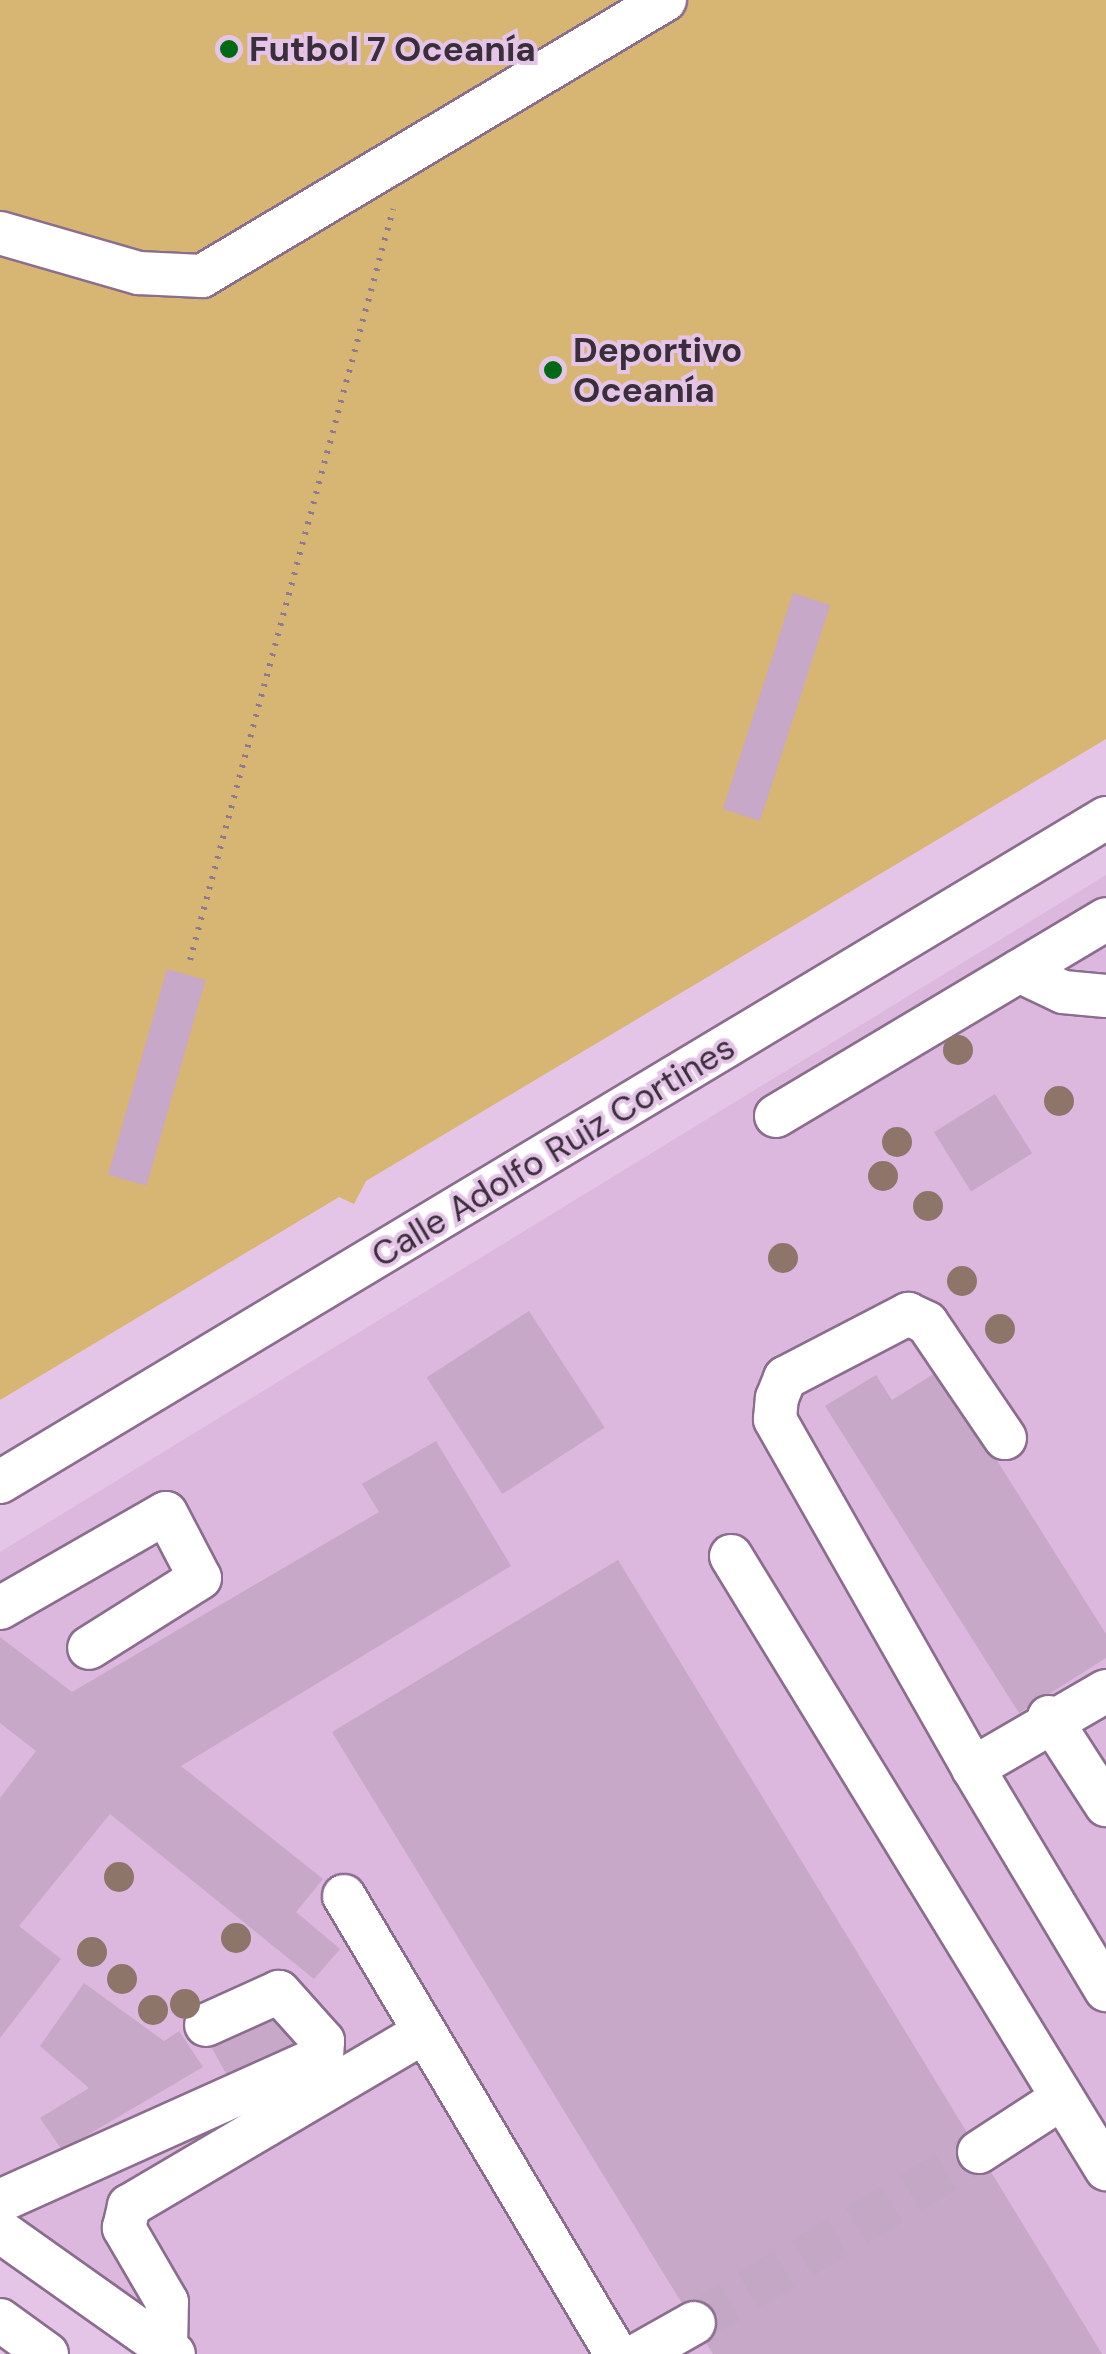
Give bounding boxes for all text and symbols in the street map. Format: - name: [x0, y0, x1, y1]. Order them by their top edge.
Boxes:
- place label: Futbol 7 Oceanía: [249, 28, 536, 70]
- marker: Futbol 7 Oceanía: [218, 38, 240, 60]
- place label: Deportivo Oceanía: [573, 329, 742, 411]
- marker: Deportivo Oceanía: [542, 359, 564, 381]
- street label: Calle Adolfo Ruiz Cortines: [364, 1026, 742, 1276]

